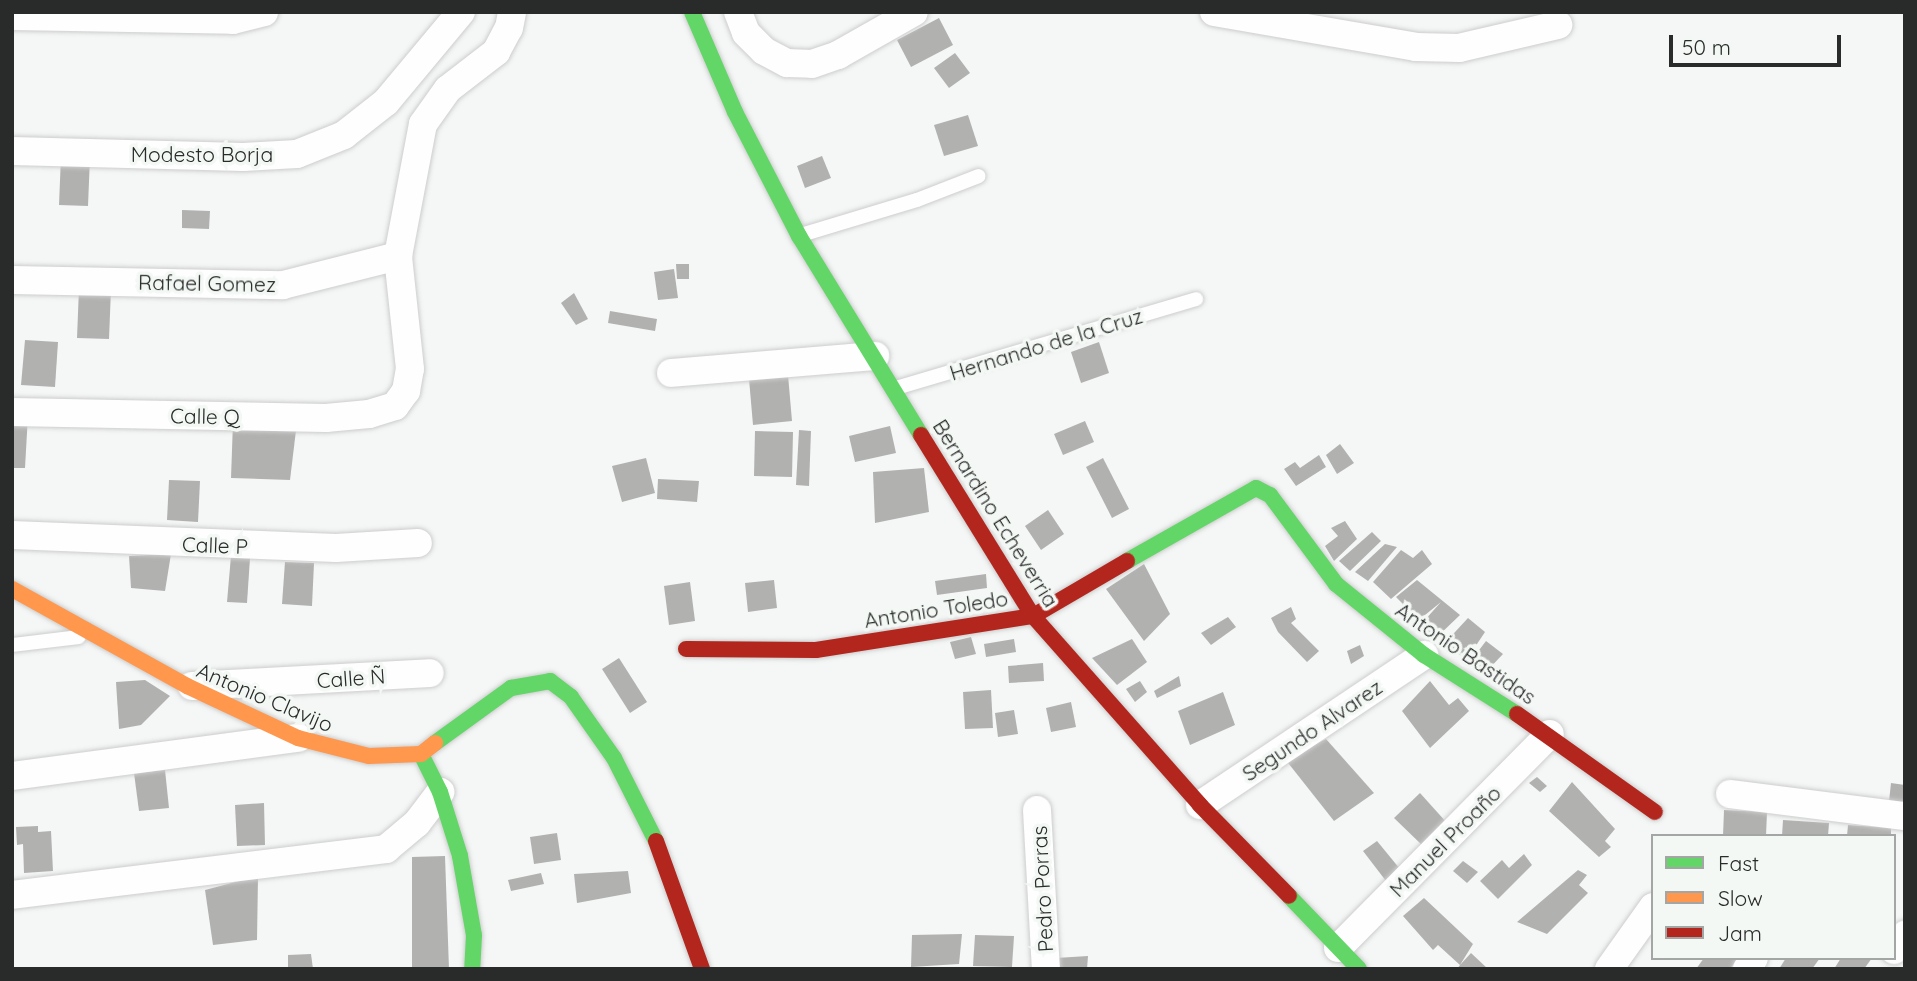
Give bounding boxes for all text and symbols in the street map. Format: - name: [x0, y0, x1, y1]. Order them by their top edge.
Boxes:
- scale bar: [1672, 21, 1843, 65]
- text: 50 m: [1682, 34, 1731, 60]
- street label: Modesto Borja: [131, 141, 273, 167]
- street label: Rafael Gomez: [138, 269, 276, 297]
- street label: Hernando de la Cruz: [946, 303, 1146, 385]
- street label: Calle Q: [170, 403, 240, 429]
- street label: Bernardino Echeverria: [928, 415, 1064, 611]
- street label: Calle P: [182, 531, 248, 559]
- street label: Antonio Toledo: [862, 585, 1010, 633]
- street label: Antonio Bastidas: [1391, 597, 1541, 709]
- street label: Antonio Clavijo: [193, 657, 337, 737]
- street label: Calle Ñ: [316, 663, 386, 693]
- street label: Segundo Alvarez: [1237, 674, 1387, 786]
- street label: Manuel Proaño: [1384, 780, 1506, 902]
- street label: Pedro Porras: [1026, 825, 1058, 953]
- legend: [1651, 834, 1896, 960]
- text: Fast: [1718, 850, 1759, 876]
- text: Slow: [1718, 885, 1763, 911]
- text: Jam: [1718, 920, 1762, 946]

